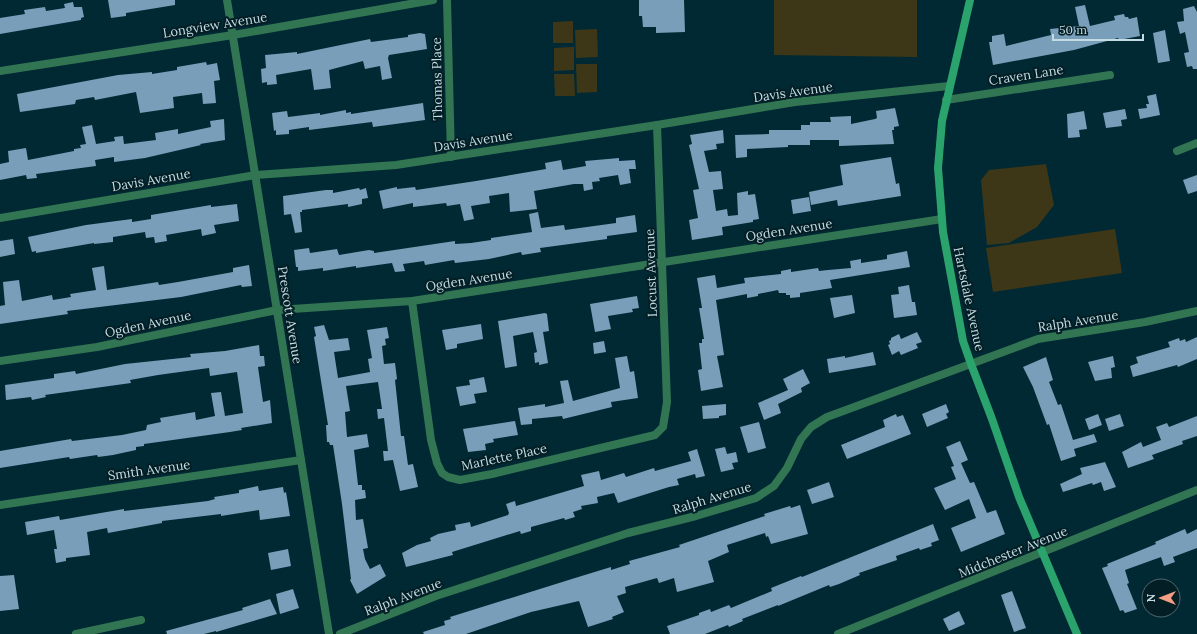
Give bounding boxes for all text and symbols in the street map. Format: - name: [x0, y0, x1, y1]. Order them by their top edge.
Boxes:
- street label: Longview Avenue: [162, 8, 268, 42]
- scale bar: [1053, 16, 1143, 42]
- text: 50 m: [1059, 22, 1087, 37]
- street label: Thomas Place: [428, 37, 446, 121]
- street label: Craven Lane: [987, 61, 1065, 89]
- street label: Davis Avenue: [752, 78, 834, 106]
- street label: Davis Avenue: [432, 126, 514, 156]
- street label: Davis Avenue: [110, 165, 192, 195]
- street label: Ogden Avenue: [744, 215, 834, 245]
- street label: Locust Avenue: [641, 229, 661, 317]
- street label: Hartsdale Avenue: [950, 245, 988, 353]
- street label: Prescott Avenue: [274, 265, 306, 365]
- street label: Ogden Avenue: [424, 265, 514, 295]
- street label: Ralph Avenue: [1036, 306, 1120, 336]
- street label: Ogden Avenue: [103, 307, 193, 341]
- street label: Marlette Place: [460, 440, 548, 474]
- street label: Smith Avenue: [107, 456, 191, 484]
- street label: Ralph Avenue: [671, 478, 753, 518]
- street label: Midchester Avenue: [956, 522, 1070, 582]
- street label: Ralph Avenue: [362, 574, 444, 620]
- north arrow: [1141, 578, 1181, 618]
- text: N: [1144, 593, 1158, 602]

